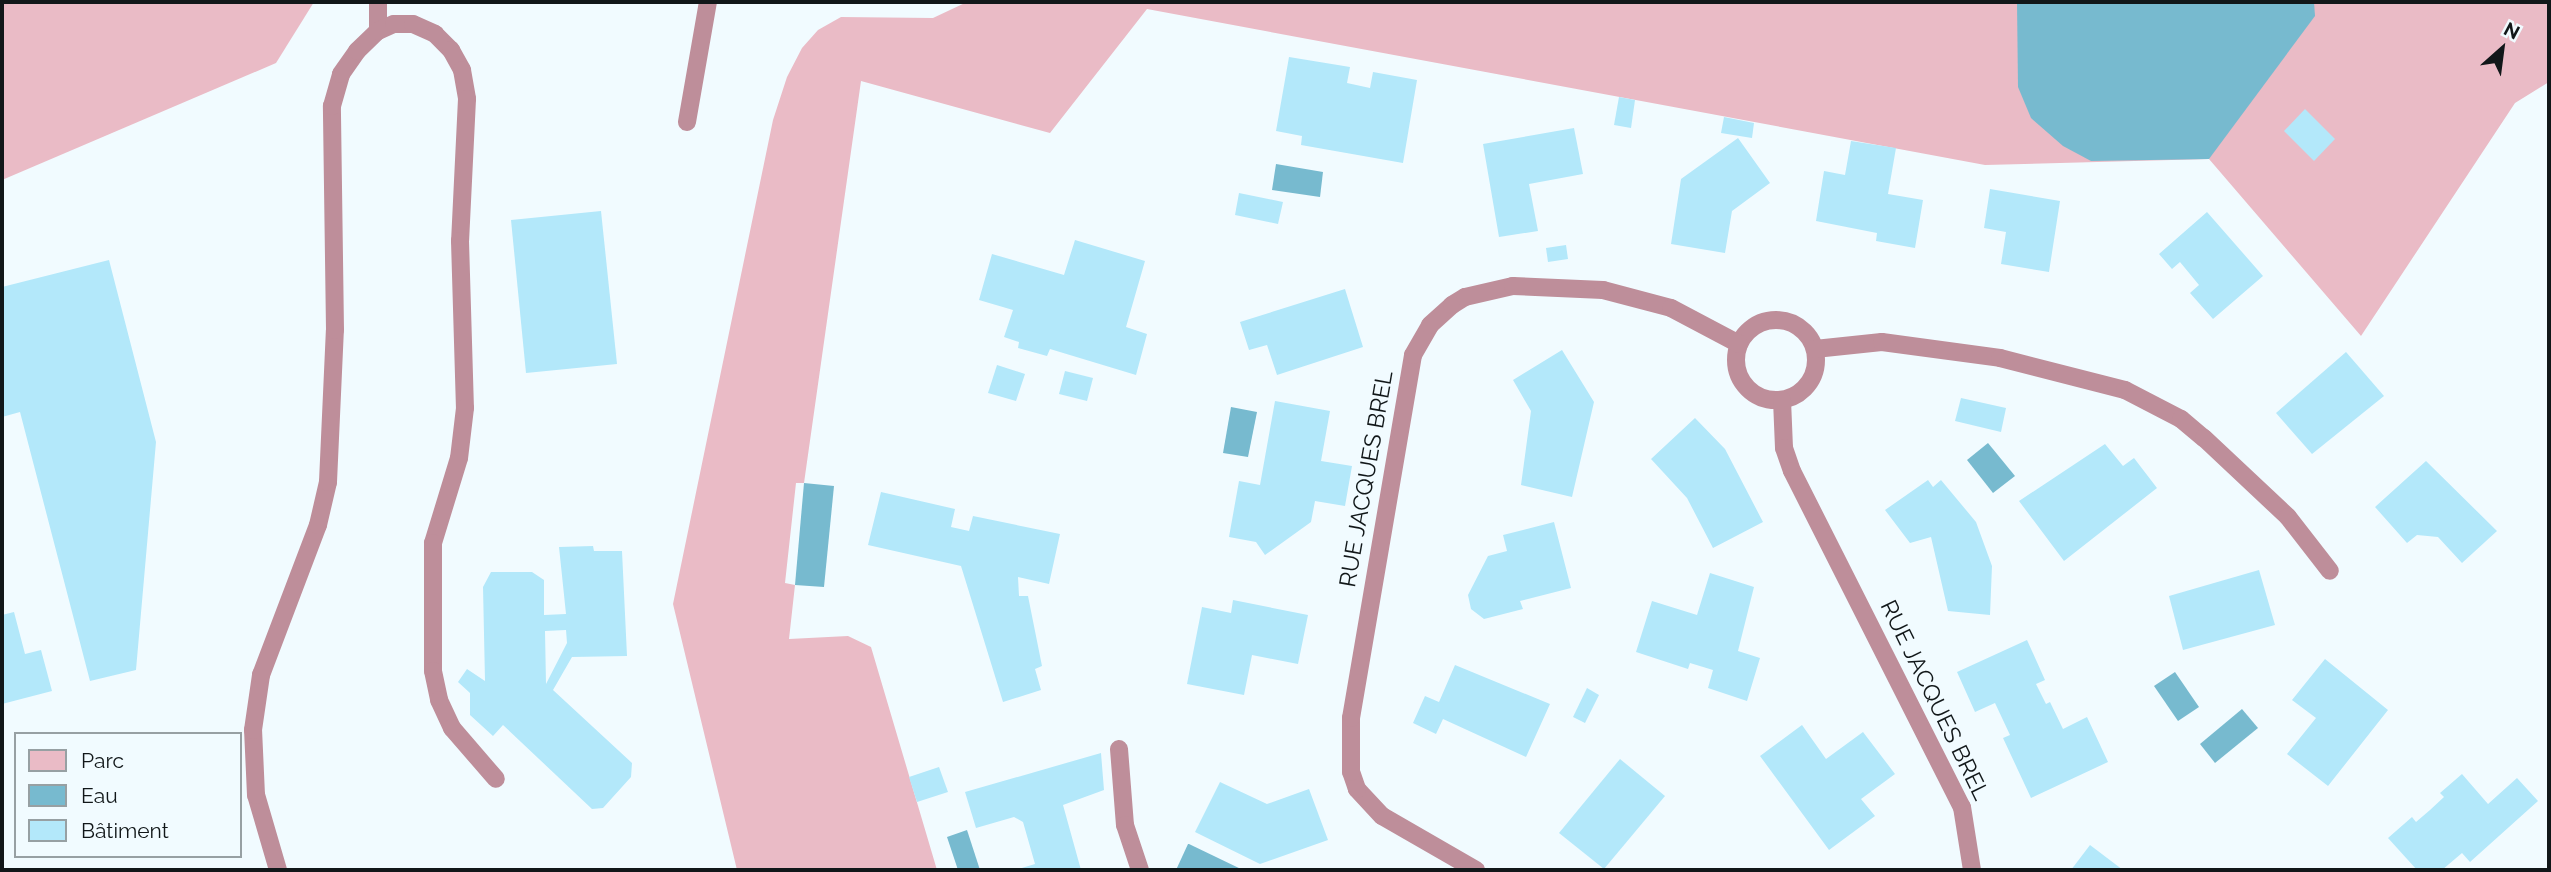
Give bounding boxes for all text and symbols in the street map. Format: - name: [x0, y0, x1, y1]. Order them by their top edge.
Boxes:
- north arrow: [2467, 14, 2537, 84]
- text: N: [2500, 17, 2523, 44]
- street label: RUE JACQUES BREL: [1333, 368, 1399, 590]
- street label: RUE JACQUES BREL: [1874, 595, 1996, 805]
- legend: [14, 732, 242, 858]
- text: Parc: [81, 748, 124, 773]
- text: Eau: [81, 783, 118, 808]
- text: Bâtiment: [81, 818, 169, 843]

